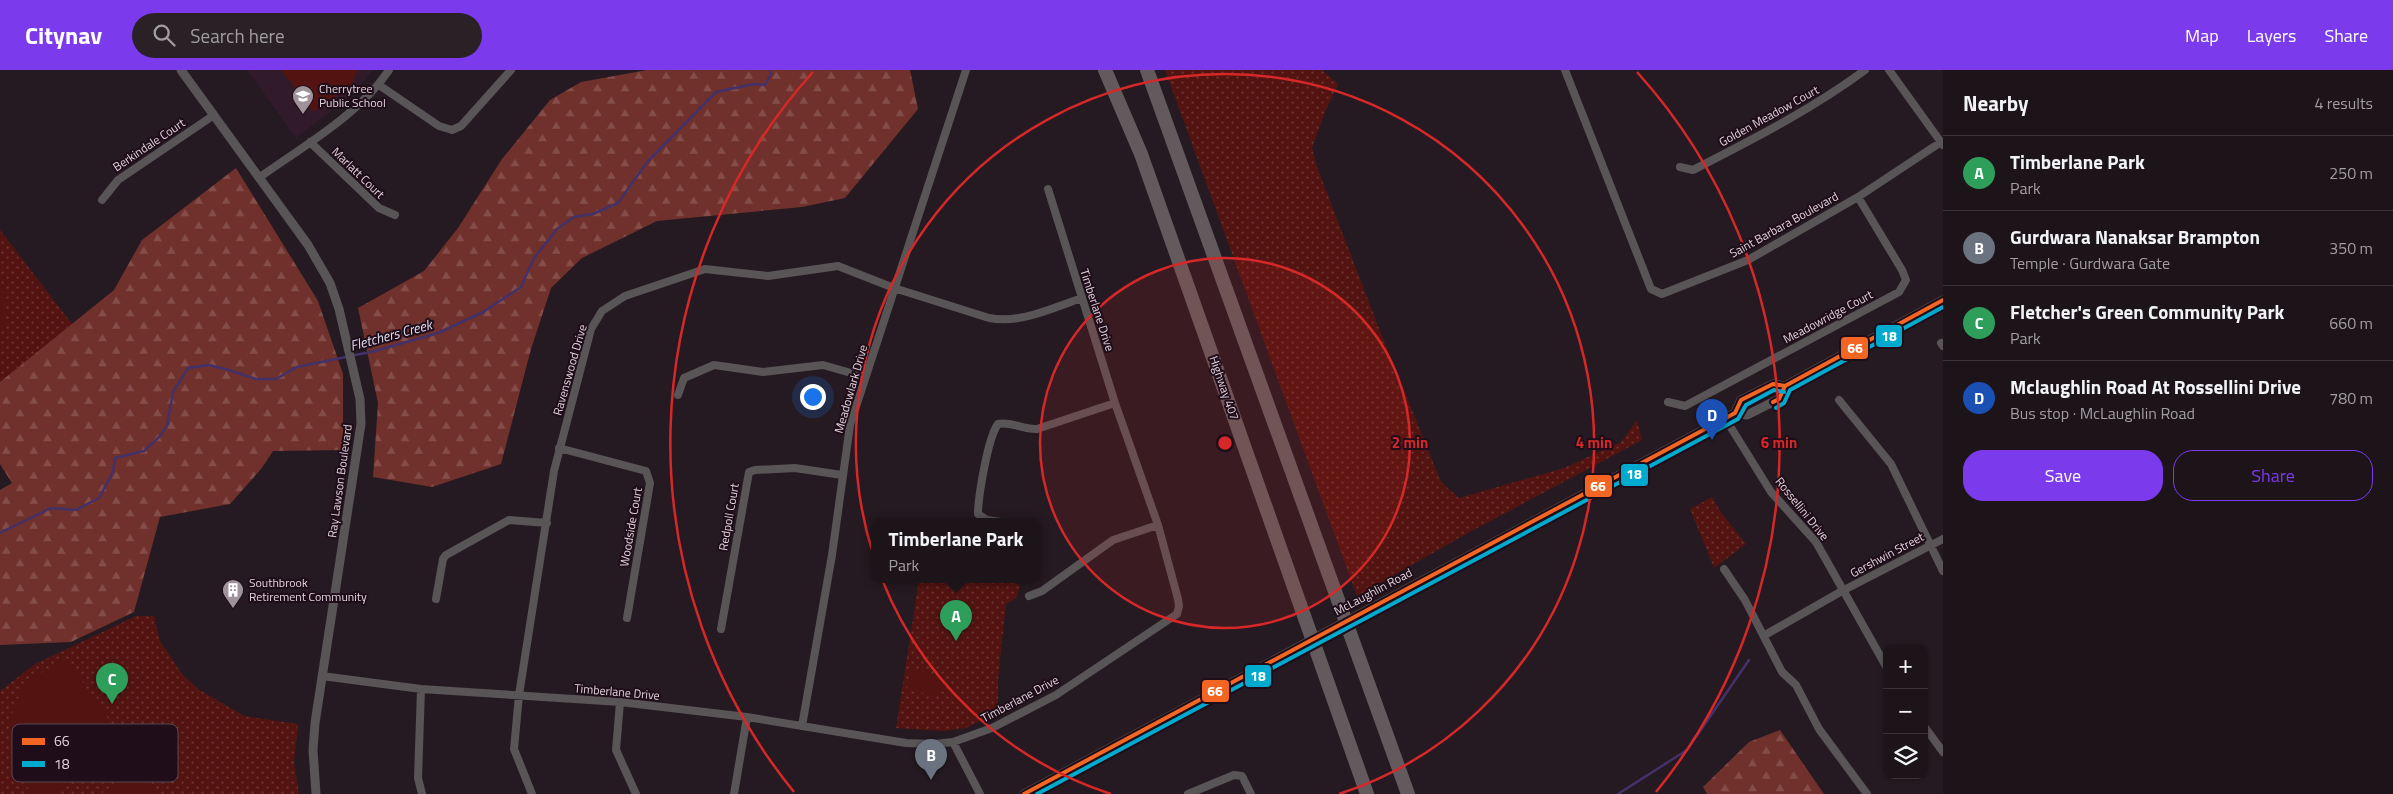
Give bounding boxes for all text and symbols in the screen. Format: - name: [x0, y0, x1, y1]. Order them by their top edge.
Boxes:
- search box: [132, 13, 482, 58]
- text: Citynav: [25, 17, 102, 53]
- icon: search: [150, 21, 178, 49]
- text: Search here: [190, 21, 285, 50]
- text: Map: [2185, 22, 2219, 49]
- text: Layers: [2247, 22, 2296, 49]
- text: Share: [2324, 22, 2368, 49]
- place label: Cherrytree Public School: [319, 79, 386, 112]
- street label: Golden Meadow Court: [1715, 80, 1823, 151]
- school or university icon: Cherrytree Public School: [291, 84, 315, 115]
- text: Nearby: [1963, 87, 2028, 119]
- text: 4 results: [2314, 91, 2373, 115]
- street label: Berkindale Court: [109, 113, 189, 176]
- street label: Marlatt Court: [327, 142, 390, 203]
- text: Timberlane Park: [2010, 147, 2145, 176]
- text: A: [1974, 161, 1984, 185]
- text: 250 m: [2329, 161, 2373, 185]
- text: Park: [2010, 176, 2041, 200]
- street label: Saint Barbara Boulevard: [1726, 187, 1842, 262]
- text: Gurdwara Nanaksar Brampton: [2010, 222, 2260, 251]
- text: B: [1974, 236, 1984, 260]
- text: 350 m: [2329, 236, 2373, 260]
- text: Temple · Gurdwara Gate: [2010, 251, 2170, 275]
- street label: Timberlane Drive: [1075, 266, 1120, 354]
- street label: Meadowridge Court: [1779, 284, 1877, 348]
- text: Fletcher's Green Community Park: [2010, 297, 2284, 326]
- text: C: [1975, 311, 1983, 335]
- text: 660 m: [2329, 311, 2373, 335]
- water label: Fletchers Creek: [348, 313, 436, 356]
- street label: Ravenswood Drive: [547, 322, 592, 418]
- line badge: 18: [1875, 324, 1903, 348]
- text: 18: [1881, 325, 1897, 346]
- text: Park: [2010, 326, 2041, 350]
- line badge: 66: [1840, 336, 1869, 360]
- text: 66: [1847, 337, 1863, 358]
- street label: Meadowlark Drive: [829, 342, 872, 435]
- street label: Highway 407: [1205, 353, 1244, 423]
- text: Mclaughlin Road At Rossellini Drive: [2010, 372, 2301, 401]
- your location: [800, 384, 826, 410]
- text: D: [1974, 386, 1984, 410]
- text: 780 m: [2329, 386, 2373, 410]
- pin: D: [1696, 399, 1728, 440]
- text: Bus stop · McLaughlin Road: [2010, 401, 2195, 425]
- street label: Ray Lawson Boulevard: [322, 423, 357, 539]
- text: 2 min: [1392, 431, 1428, 454]
- text: 4 min: [1576, 431, 1612, 454]
- text: 6 min: [1761, 431, 1797, 454]
- centre of rings: [1216, 434, 1234, 452]
- button: Save: [1963, 450, 2163, 501]
- button: Share: [2173, 450, 2373, 501]
- line badge: 18: [1620, 463, 1649, 487]
- text: 18: [1626, 463, 1642, 484]
- street label: Rossellini Drive: [1771, 473, 1834, 545]
- line badge: 66: [1584, 474, 1613, 498]
- text: 66: [1590, 475, 1606, 496]
- street label: Redpoll Court: [713, 481, 744, 552]
- street label: Woodside Court: [614, 485, 647, 568]
- popup: [871, 518, 1041, 583]
- text: Timberlane Park: [889, 524, 1023, 553]
- street label: Gershwin Street: [1846, 527, 1928, 582]
- text: Park: [889, 553, 919, 577]
- street label: McLaughlin Road: [1330, 563, 1415, 620]
- place label: Southbrook Retirement Community: [249, 573, 367, 606]
- building icon: Southbrook Retirement Community: [221, 578, 245, 609]
- pin: A: [940, 600, 972, 641]
- map controls: [1883, 644, 1928, 779]
- button: +: [1883, 644, 1928, 689]
- pin: C: [96, 663, 128, 704]
- line badge: 18: [1244, 664, 1272, 688]
- text: 18: [1250, 665, 1266, 686]
- street label: Timberlane Drive: [977, 670, 1062, 727]
- street label: Timberlane Drive: [574, 678, 661, 705]
- line badge: 66: [1201, 679, 1230, 703]
- text: 66: [1207, 680, 1223, 701]
- button: −: [1883, 689, 1928, 734]
- legend: [12, 724, 178, 782]
- text: 66: [54, 730, 70, 751]
- button: layers: [1883, 734, 1928, 779]
- pin: B: [915, 739, 947, 780]
- text: 18: [54, 753, 70, 774]

